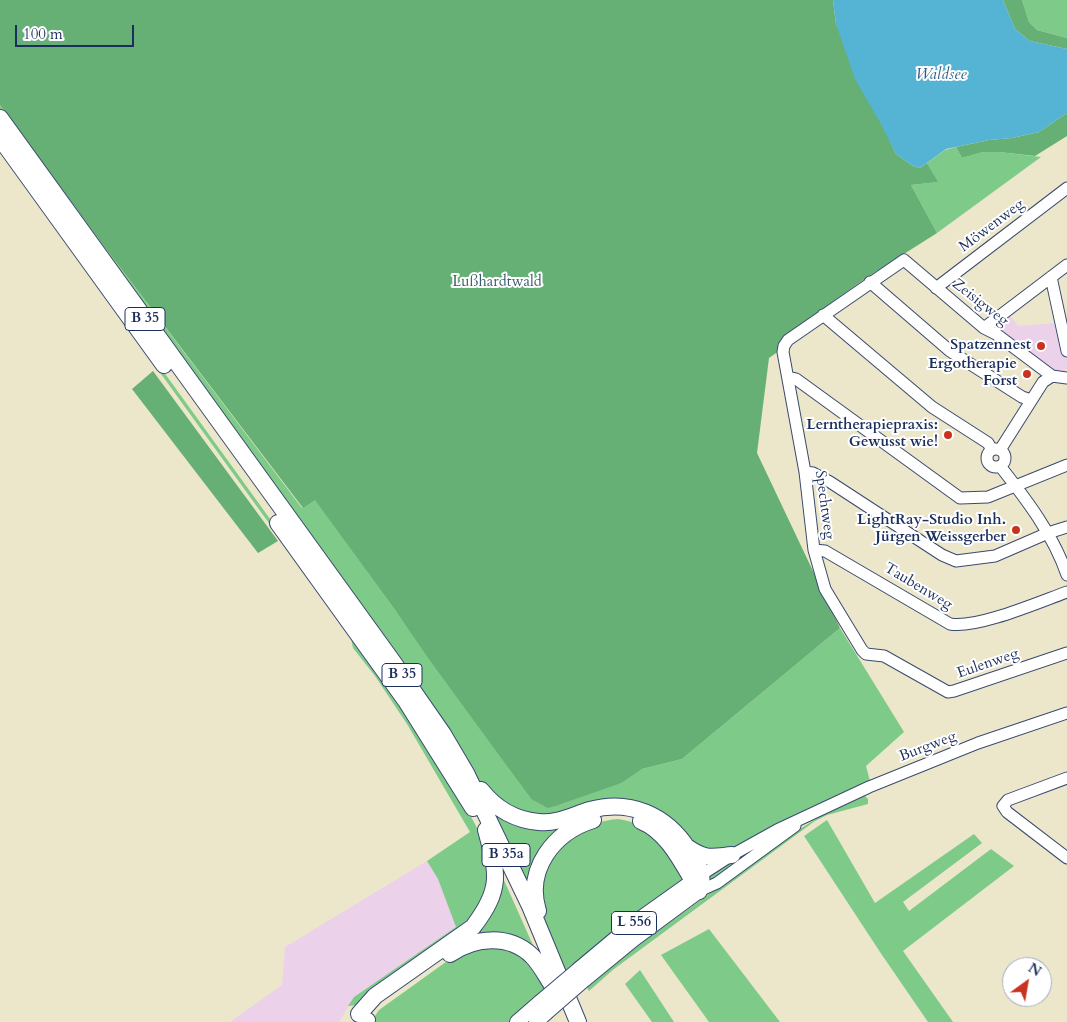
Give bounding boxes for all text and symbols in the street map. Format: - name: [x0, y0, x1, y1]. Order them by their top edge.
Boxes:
- scale bar: [18, 15, 136, 47]
- text: 100 m: [23, 24, 63, 44]
- water label: Waldsee: [915, 65, 967, 85]
- street label: Möwenweg: [956, 196, 1028, 256]
- park label: Lußhardtwald: [452, 274, 542, 292]
- street label: Zeisigweg: [948, 275, 1012, 331]
- road number: B 35: [125, 308, 165, 330]
- place label: Spatzennest: [950, 337, 1031, 355]
- marker: Spatzennest: [1035, 340, 1047, 352]
- place label: Ergotherapie Forst: [928, 356, 1017, 391]
- marker: Ergotherapie Forst: [1021, 368, 1033, 380]
- place label: Lerntherapiepraxis: Gewusst wie!: [806, 417, 938, 452]
- marker: Lerntherapiepraxis: Gewusst wie!: [942, 429, 954, 441]
- street label: Spechtweg: [810, 469, 838, 541]
- place label: LightRay-Studio Inh. Jürgen Weissgerber: [857, 512, 1006, 547]
- marker: LightRay-Studio Inh. Jürgen Weissgerber: [1010, 524, 1022, 536]
- street label: Taubenweg: [881, 560, 955, 614]
- street label: Eulenweg: [955, 645, 1021, 683]
- road number: B 35: [382, 664, 422, 686]
- street label: Burgweg: [897, 728, 959, 766]
- road number: B 35a: [482, 844, 530, 866]
- road number: L 556: [612, 911, 656, 934]
- north arrow: [1002, 957, 1052, 1007]
- text: N: [1024, 958, 1045, 981]

